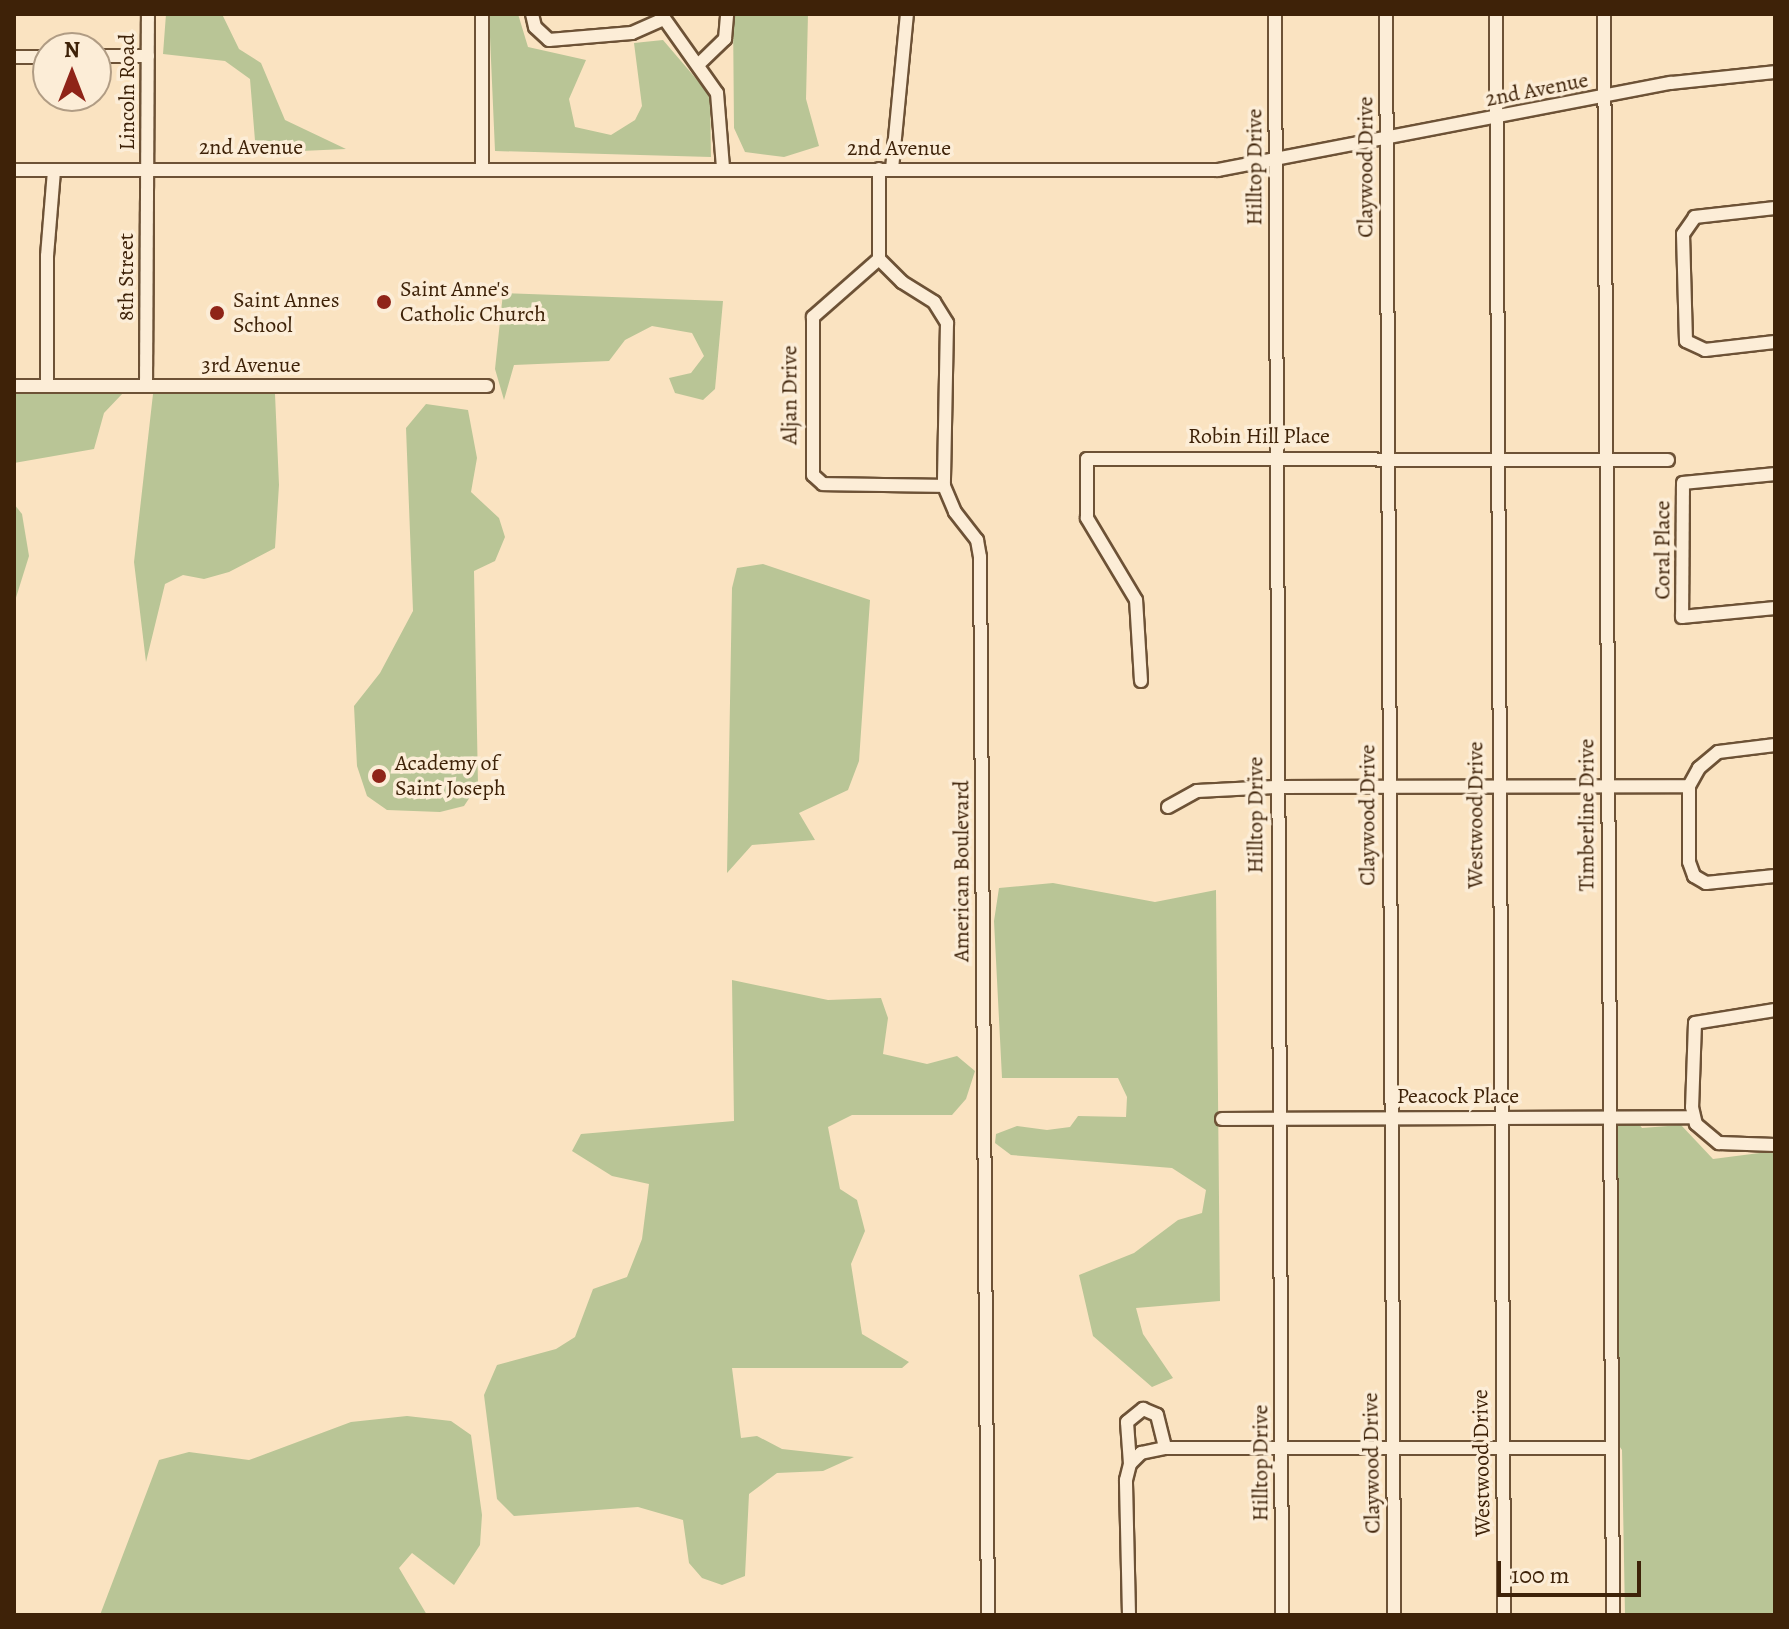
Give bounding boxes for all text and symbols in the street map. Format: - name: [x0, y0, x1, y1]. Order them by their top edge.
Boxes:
- north arrow: [32, 32, 112, 112]
- street label: Lincoln Road: [115, 34, 141, 150]
- text: N: [64, 35, 80, 65]
- street label: 2nd Avenue: [1483, 67, 1591, 113]
- street label: Claywood Drive: [1353, 96, 1379, 238]
- street label: Hilltop Drive: [1242, 109, 1268, 225]
- street label: 2nd Avenue: [199, 135, 303, 161]
- street label: 2nd Avenue: [847, 136, 951, 162]
- street label: 8th Street: [114, 233, 140, 321]
- place label: Saint Anne's Catholic Church: [400, 276, 546, 328]
- place label: Saint Annes School: [233, 287, 340, 338]
- marker: Saint Anne's Catholic Church: [375, 293, 393, 311]
- marker: Saint Annes School: [208, 304, 226, 322]
- street label: Aljan Drive: [777, 345, 803, 445]
- street label: 3rd Avenue: [201, 353, 301, 379]
- street label: Robin Hill Place: [1188, 424, 1330, 450]
- street label: Coral Place: [1650, 500, 1676, 600]
- street label: Timberline Drive: [1574, 739, 1600, 891]
- street label: Westwood Drive: [1463, 741, 1489, 889]
- street label: Claywood Drive: [1355, 744, 1381, 886]
- place label: Academy of Saint Joseph: [395, 750, 506, 802]
- street label: Hilltop Drive: [1243, 757, 1269, 873]
- marker: Academy of Saint Joseph: [370, 767, 388, 785]
- street label: American Boulevard: [949, 780, 975, 962]
- street label: Peacock Place: [1397, 1084, 1519, 1110]
- street label: Westwood Drive: [1468, 1389, 1496, 1537]
- street label: Claywood Drive: [1358, 1392, 1386, 1534]
- street label: Hilltop Drive: [1248, 1405, 1274, 1521]
- scale bar: [1501, 1545, 1645, 1595]
- text: 100 m: [1511, 1559, 1570, 1591]

